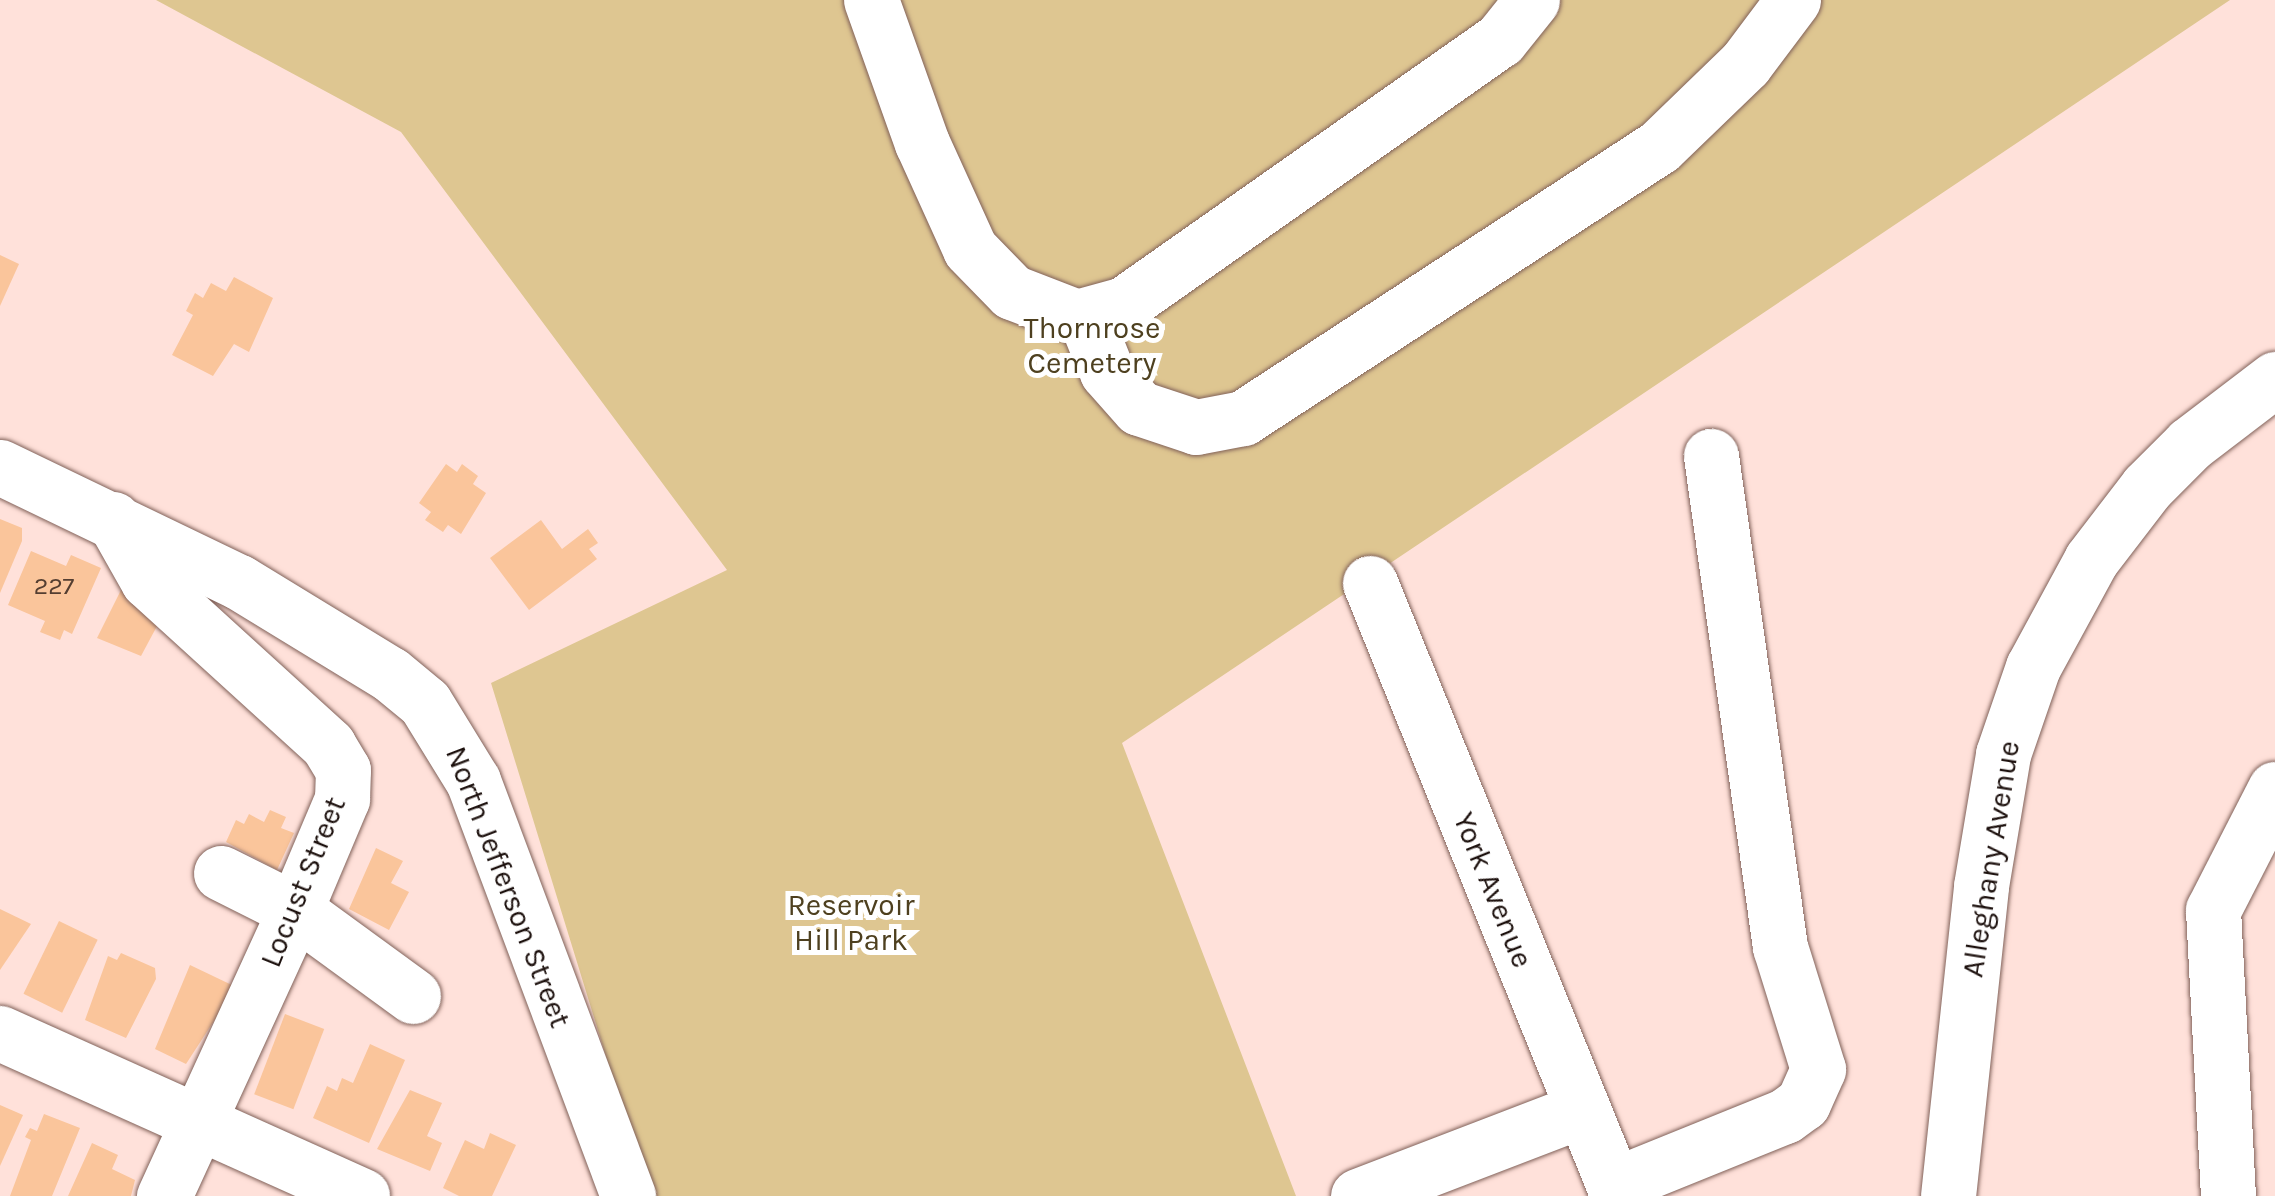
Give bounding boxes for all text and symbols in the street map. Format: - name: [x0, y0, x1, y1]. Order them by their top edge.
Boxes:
- park label: Thornrose Cemetery: [1024, 310, 1160, 380]
- house number: 227: [34, 571, 74, 601]
- street label: Alleghany Avenue: [1955, 738, 2027, 980]
- street label: North Jefferson Street: [438, 741, 578, 1033]
- street label: Locust Street: [252, 792, 354, 972]
- street label: York Avenue: [1445, 807, 1541, 973]
- park label: Reservoir Hill Park: [787, 887, 915, 958]

